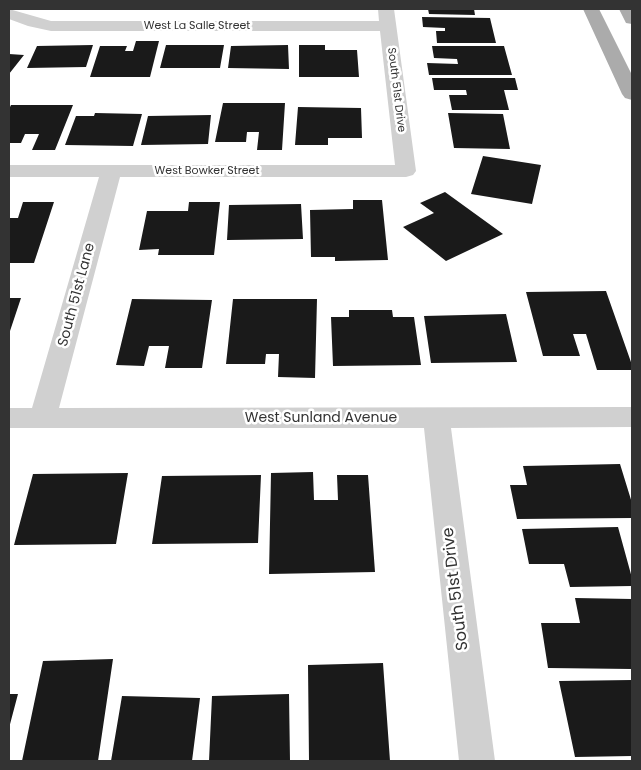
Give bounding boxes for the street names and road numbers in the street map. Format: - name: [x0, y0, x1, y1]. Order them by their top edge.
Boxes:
- street label: West La Salle Street: [144, 19, 250, 33]
- street label: South 51st Drive: [384, 47, 408, 133]
- street label: West Bowker Street: [155, 164, 259, 178]
- street label: South 51st Lane: [55, 241, 99, 349]
- street label: West Sunland Avenue: [245, 410, 397, 426]
- street label: South 51st Drive: [439, 526, 473, 652]

